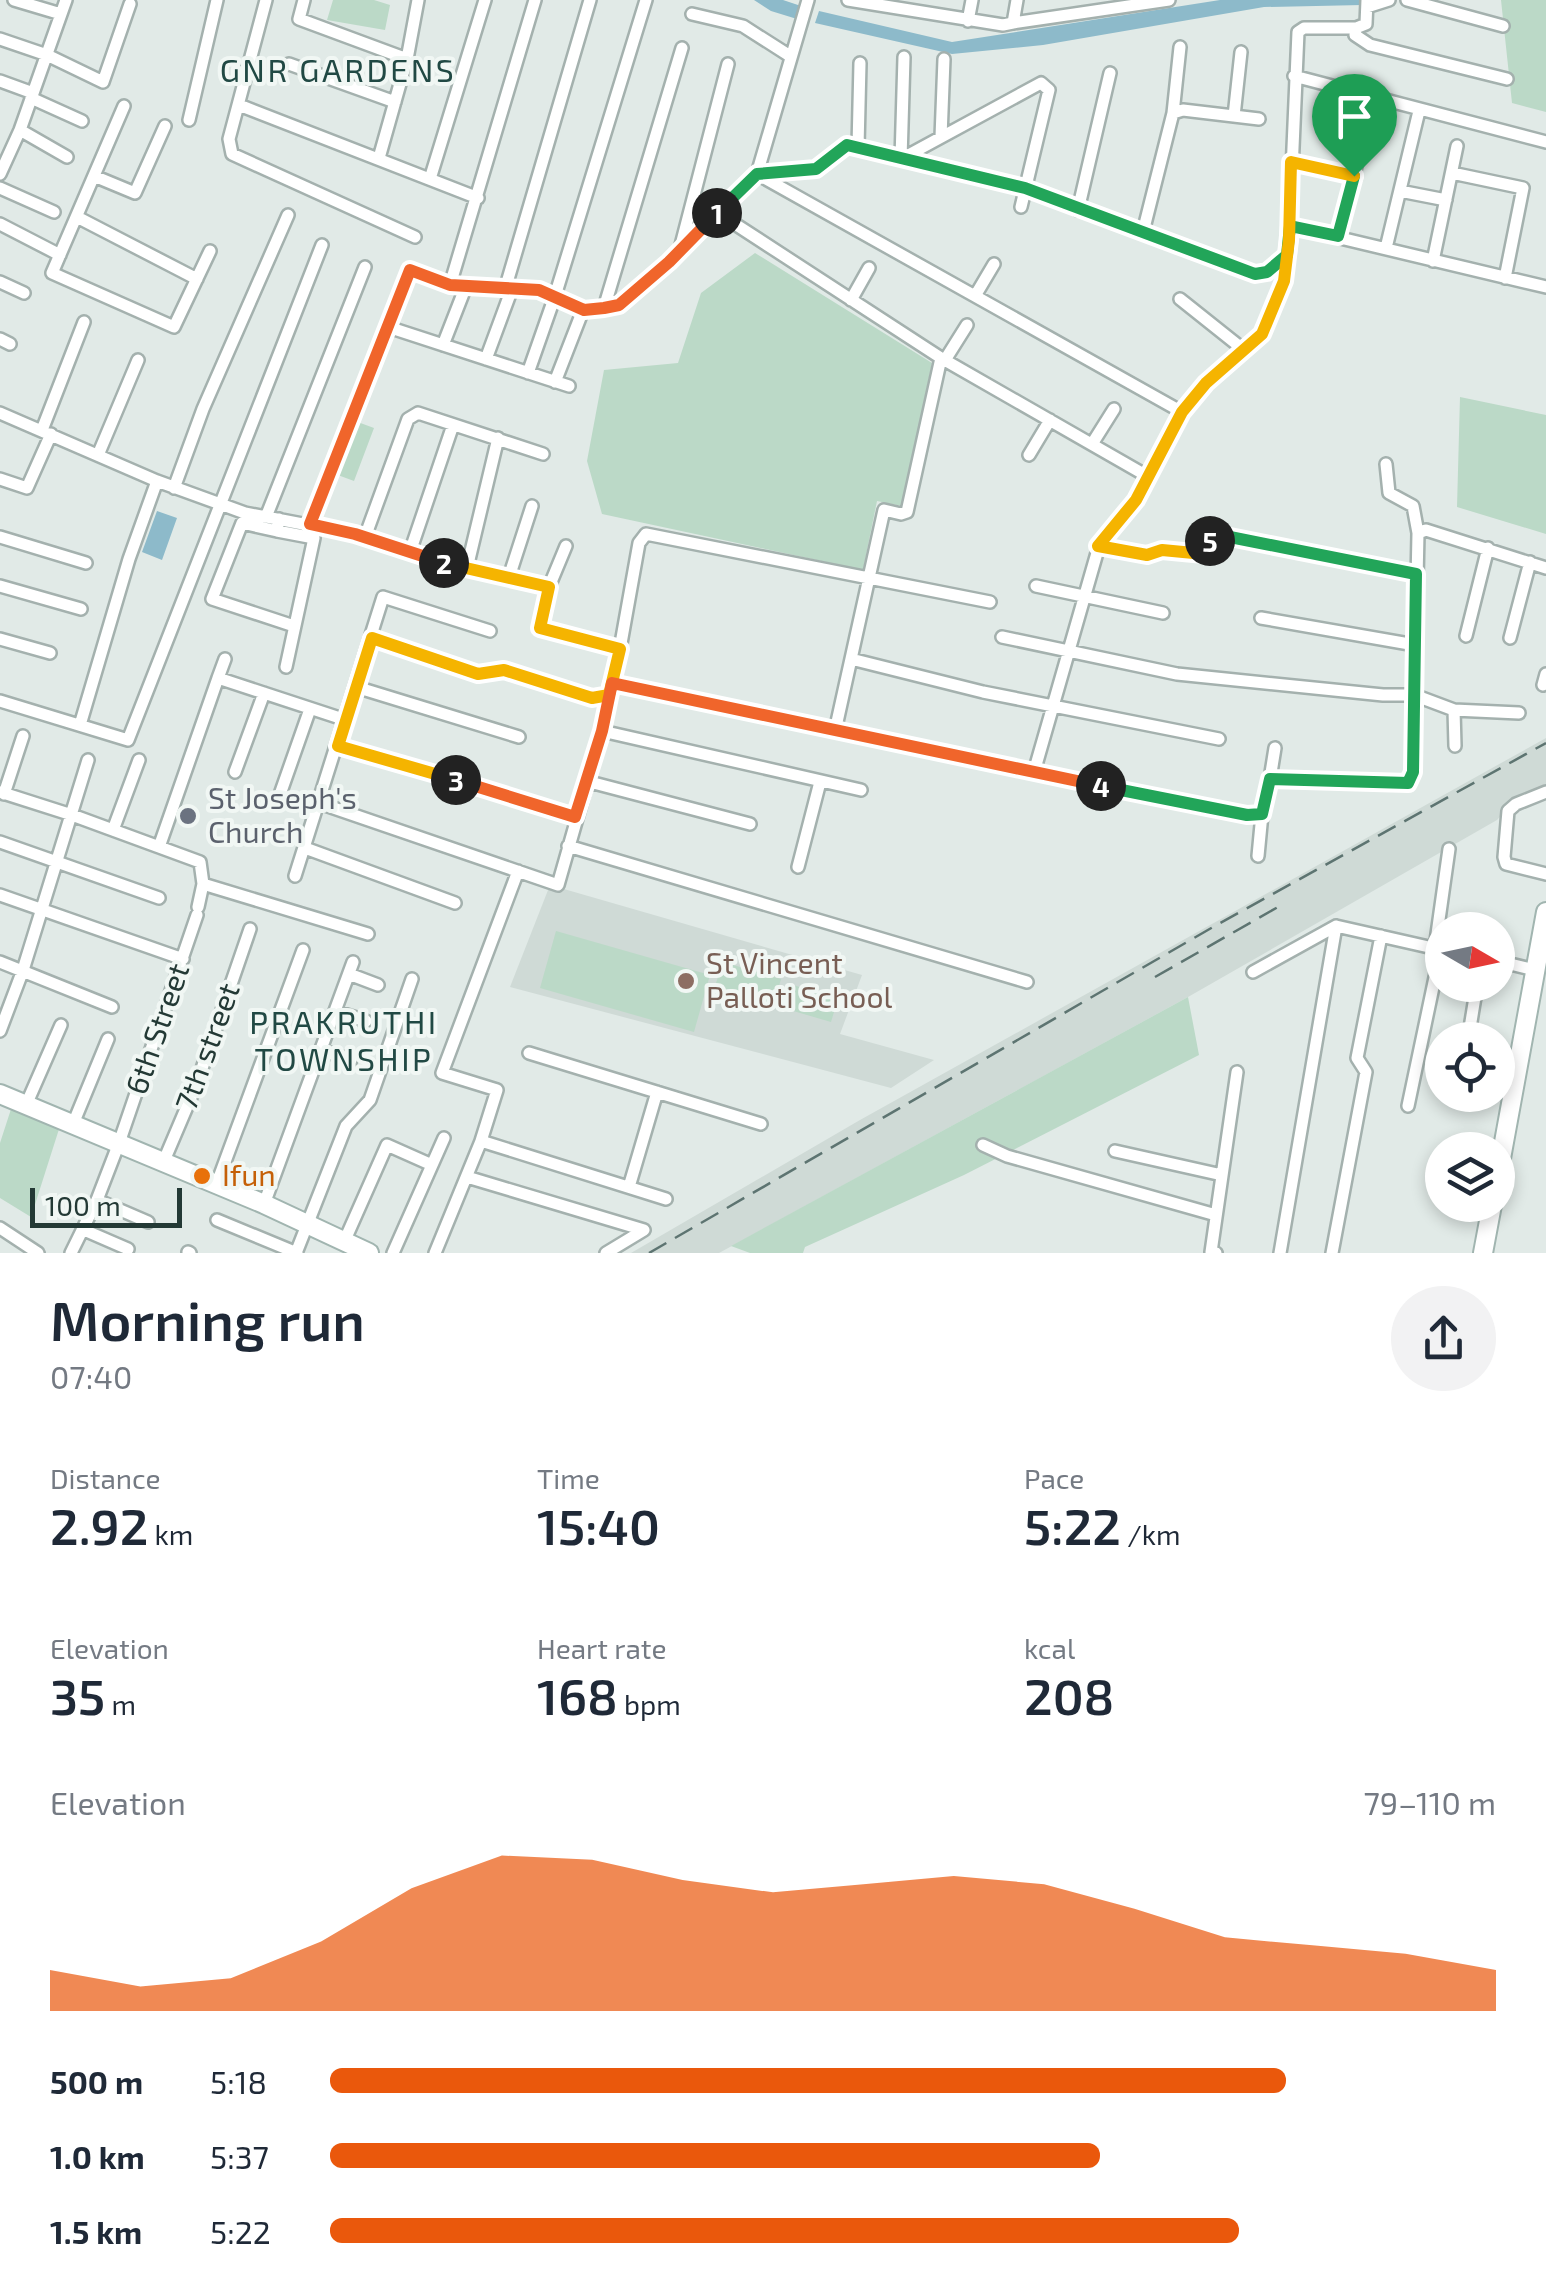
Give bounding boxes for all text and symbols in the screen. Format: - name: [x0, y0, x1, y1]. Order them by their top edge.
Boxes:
- district label: GNR GARDENS: [220, 50, 456, 88]
- pin: [1312, 74, 1397, 177]
- icon: arrive: [1327, 89, 1382, 144]
- pin: 1: [692, 188, 742, 238]
- text: 1: [711, 196, 723, 230]
- pin: 5: [1185, 516, 1235, 566]
- text: 5: [1202, 524, 1218, 558]
- pin: 2: [419, 538, 469, 588]
- text: 2: [436, 546, 452, 580]
- pin: 3: [431, 755, 481, 805]
- pin: 4: [1076, 761, 1126, 811]
- text: 3: [448, 763, 464, 797]
- text: 4: [1092, 769, 1110, 803]
- place label: St Joseph's Church: [208, 779, 357, 849]
- marker: St Joseph's Church: [177, 805, 199, 827]
- north arrow: [1425, 912, 1515, 1002]
- map controls: [1425, 912, 1515, 1222]
- place label: St Vincent Palloti School: [706, 944, 892, 1014]
- street label: 6th Street: [117, 958, 195, 1099]
- marker: St Vincent Palloti School: [675, 970, 697, 992]
- street label: 7th street: [166, 978, 246, 1115]
- district label: PRAKRUTHI TOWNSHIP: [249, 1002, 439, 1077]
- button: locate: [1425, 1022, 1515, 1112]
- button: layers: [1425, 1132, 1515, 1222]
- place label: Ifun: [222, 1156, 276, 1192]
- marker: Ifun: [191, 1165, 213, 1187]
- scale bar: [30, 1183, 182, 1228]
- text: 100 m: [45, 1188, 121, 1222]
- text: Morning run: [50, 1286, 365, 1352]
- button: share: [1391, 1286, 1496, 1391]
- text: 07:40: [50, 1357, 132, 1395]
- text: Distance: [50, 1461, 161, 1495]
- text: Time: [537, 1461, 600, 1495]
- text: Pace: [1024, 1461, 1084, 1495]
- text: 2.92: [50, 1495, 148, 1555]
- text: 15:40: [537, 1495, 660, 1555]
- text: 5:22: [1024, 1495, 1121, 1555]
- text: km: [148, 1517, 193, 1551]
- text: /km: [1121, 1517, 1180, 1551]
- text: Elevation: [50, 1631, 169, 1665]
- text: Heart rate: [537, 1631, 667, 1665]
- text: kcal: [1024, 1631, 1075, 1665]
- text: 35: [50, 1665, 105, 1725]
- text: 168: [537, 1665, 618, 1725]
- text: 208: [1024, 1665, 1114, 1725]
- text: m: [105, 1687, 136, 1721]
- text: bpm: [618, 1687, 681, 1721]
- text: Elevation: [50, 1783, 186, 1821]
- text: 79–110 m: [1363, 1783, 1496, 1821]
- text: 500 m: [50, 2062, 143, 2100]
- text: 5:18: [210, 2062, 267, 2100]
- text: 1.0 km: [50, 2137, 145, 2175]
- text: 5:37: [210, 2137, 269, 2175]
- text: 1.5 km: [50, 2212, 142, 2250]
- text: 5:22: [210, 2212, 271, 2250]

